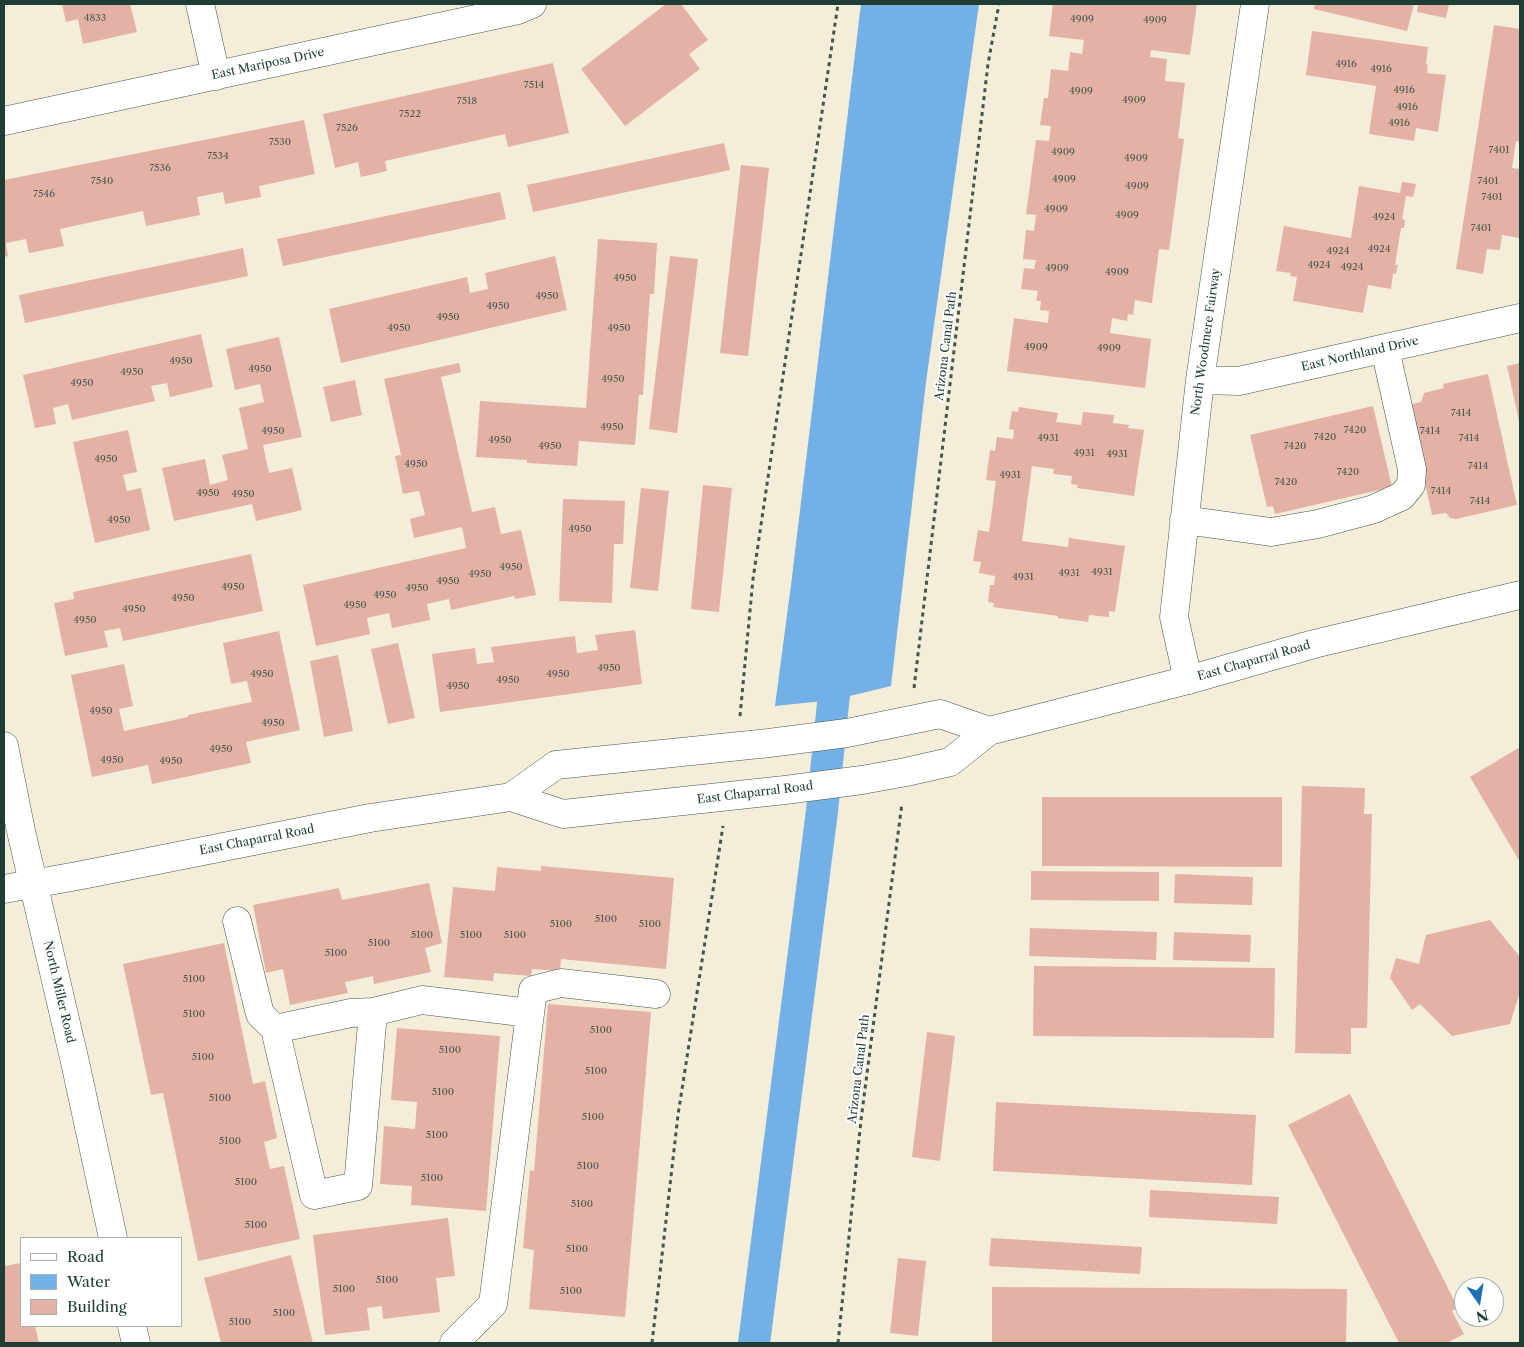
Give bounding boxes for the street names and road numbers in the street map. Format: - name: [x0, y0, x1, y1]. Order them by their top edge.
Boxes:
- street label: East Mariposa Drive: [210, 45, 326, 83]
- street label: North Woodmere Fairway: [1189, 267, 1223, 417]
- street label: Arizona Canal Path: [932, 290, 960, 402]
- street label: East Northland Drive: [1300, 333, 1420, 375]
- street label: East Chaparral Road: [1196, 638, 1312, 684]
- street label: East Chaparral Road: [696, 779, 814, 807]
- street label: East Chaparral Road: [198, 822, 316, 858]
- street label: North Miller Road: [40, 939, 78, 1045]
- street label: Arizona Canal Path: [845, 1013, 873, 1125]

